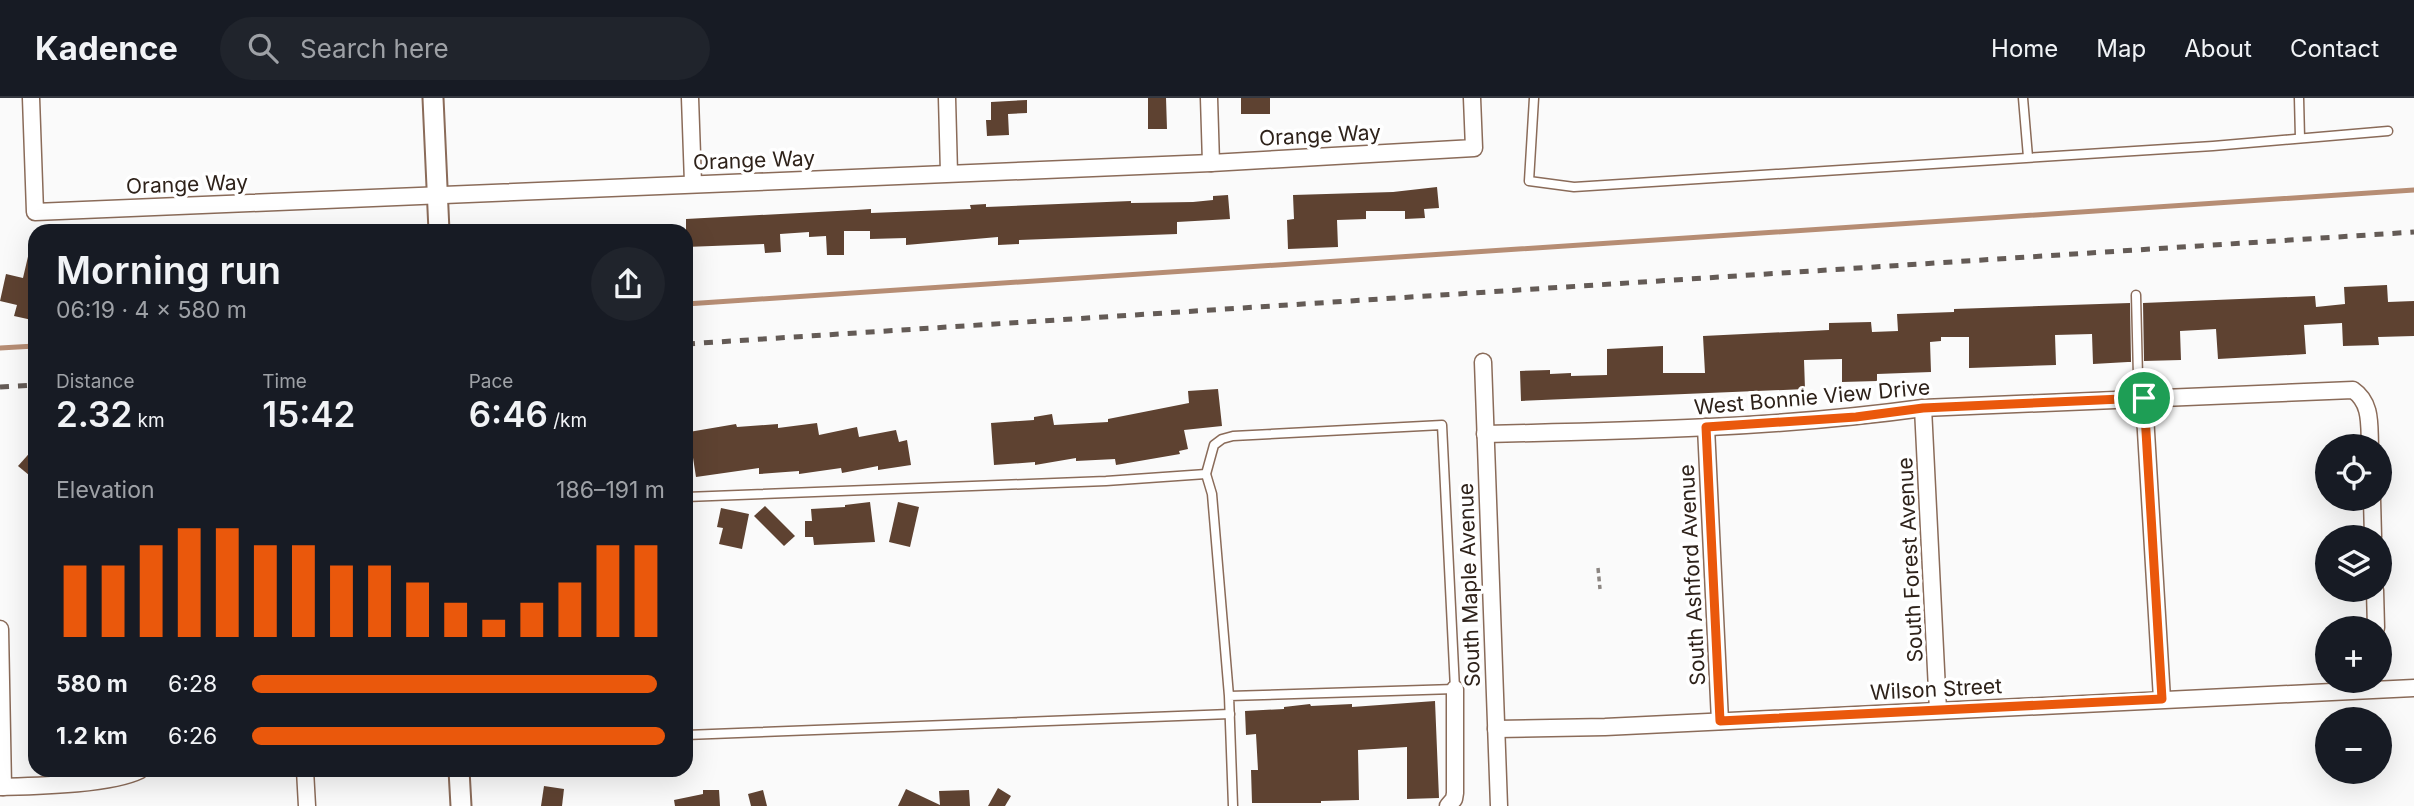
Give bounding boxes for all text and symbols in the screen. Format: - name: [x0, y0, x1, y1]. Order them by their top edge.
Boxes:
- search box: [220, 17, 710, 80]
- text: Kadence: [35, 28, 178, 68]
- icon: search: [244, 29, 282, 67]
- text: Search here: [300, 33, 449, 64]
- text: Home: [1991, 34, 2058, 63]
- text: Map: [2096, 34, 2146, 63]
- text: About: [2184, 34, 2252, 63]
- text: Contact: [2290, 34, 2379, 63]
- street label: Orange Way: [1258, 119, 1382, 151]
- street label: Orange Way: [693, 145, 816, 175]
- street label: Orange Way: [126, 169, 249, 199]
- text: Morning run: [56, 247, 281, 293]
- button: share: [591, 247, 665, 321]
- text: 06:19 · 4 × 580 m: [56, 296, 247, 324]
- pin: [2114, 368, 2174, 428]
- text: Distance: [56, 370, 134, 393]
- text: Time: [262, 370, 307, 393]
- text: Pace: [469, 370, 513, 393]
- street label: West Bonnie View Drive: [1693, 374, 1931, 420]
- icon: arrive: [2125, 379, 2163, 417]
- text: 2.32: [56, 393, 132, 435]
- text: 15:42: [262, 393, 355, 435]
- text: 6:46: [469, 393, 548, 435]
- text: km: [132, 409, 165, 432]
- text: /km: [548, 409, 587, 432]
- map controls: [2315, 434, 2392, 784]
- button: locate: [2315, 434, 2392, 511]
- street label: South Forest Avenue: [1892, 457, 1928, 663]
- street label: South Ashford Avenue: [1674, 464, 1710, 686]
- text: Elevation: [56, 476, 155, 504]
- text: 186–191 m: [556, 476, 665, 504]
- street label: South Maple Avenue: [1453, 482, 1485, 688]
- button: layers: [2315, 525, 2392, 602]
- button: +: [2315, 616, 2392, 693]
- text: 580 m: [56, 670, 128, 698]
- text: 6:28: [168, 670, 217, 698]
- street label: Wilson Street: [1869, 673, 2003, 705]
- button: −: [2315, 707, 2392, 784]
- text: 1.2 km: [56, 722, 128, 750]
- text: 6:26: [168, 722, 217, 750]

